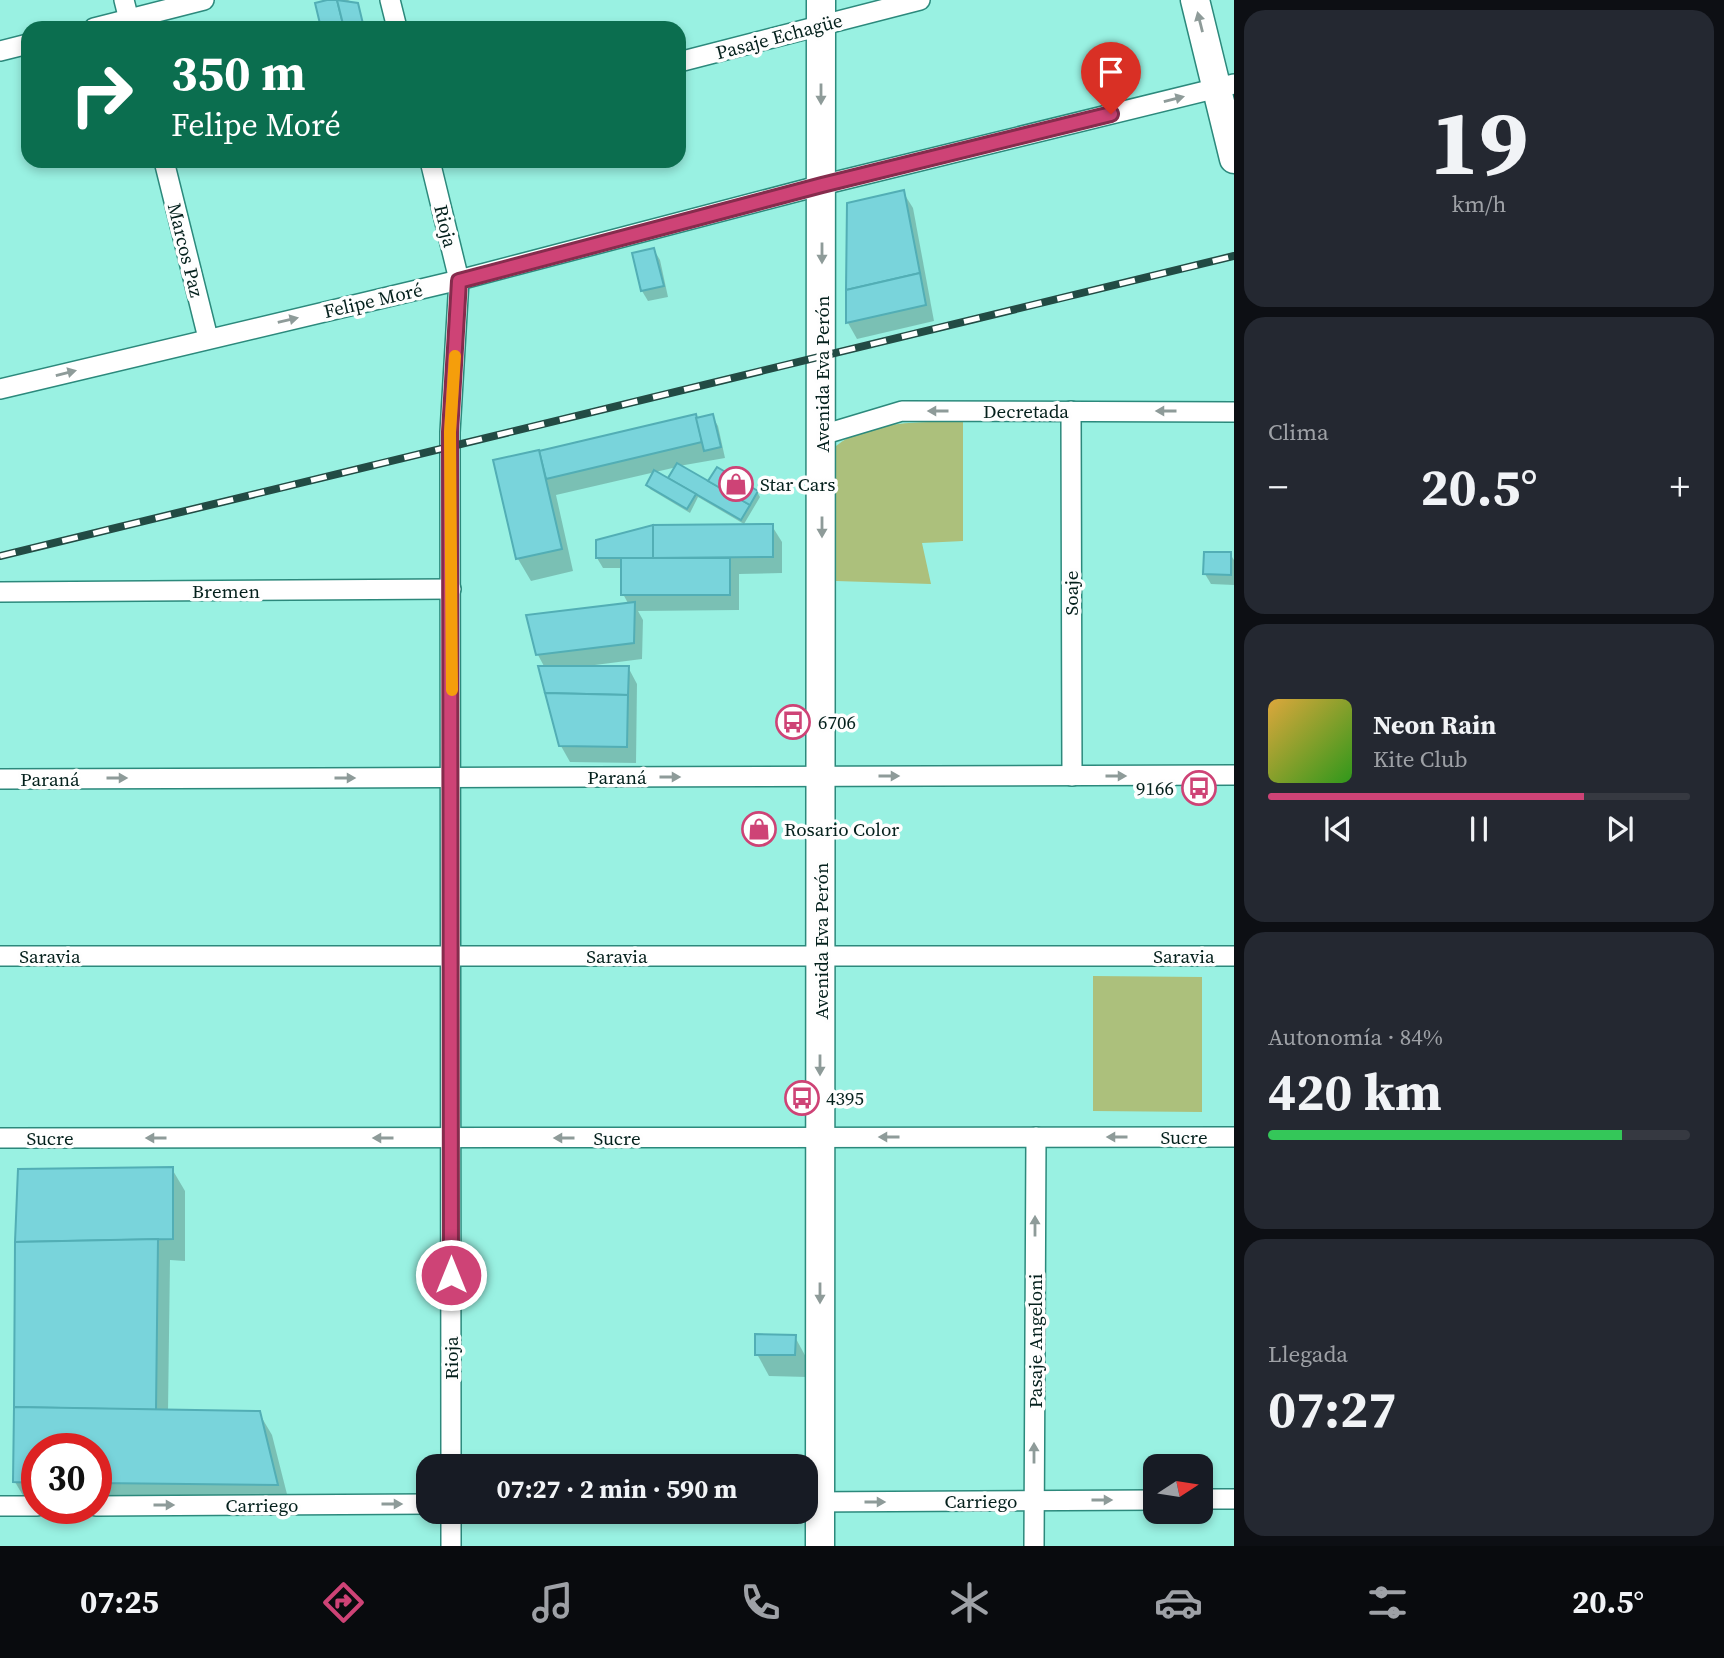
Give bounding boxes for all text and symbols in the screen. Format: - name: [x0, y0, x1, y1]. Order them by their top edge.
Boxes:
- street label: Pasaje Echagüe: [713, 7, 845, 65]
- one-way arrow: [1194, 10, 1205, 32]
- text: 350 m: [171, 39, 306, 106]
- pin: [1081, 42, 1141, 114]
- icon: right: [56, 49, 147, 140]
- icon: arrive: [1092, 53, 1130, 91]
- text: 19: [1430, 80, 1528, 204]
- one-way arrow: [815, 83, 827, 105]
- one-way arrow: [1163, 93, 1185, 104]
- text: Felipe Moré: [171, 103, 341, 147]
- text: km/h: [1452, 188, 1506, 220]
- street label: Marcos Paz: [162, 200, 210, 300]
- street label: Rioja: [428, 202, 464, 251]
- one-way arrow: [816, 243, 828, 265]
- street label: Felipe Moré: [321, 276, 425, 324]
- street label: Avenida Eva Perón: [809, 296, 835, 452]
- one-way arrow: [277, 314, 299, 325]
- one-way arrow: [55, 367, 77, 378]
- street label: Decretada: [983, 398, 1069, 424]
- one-way arrow: [927, 405, 949, 417]
- one-way arrow: [1155, 405, 1177, 417]
- text: Clima: [1268, 416, 1329, 448]
- text: 20.5°: [1420, 451, 1538, 522]
- text: −: [1268, 461, 1288, 513]
- text: +: [1670, 461, 1690, 513]
- shop icon: Star Cars: [717, 465, 755, 503]
- place label: Star Cars: [760, 471, 835, 497]
- one-way arrow: [816, 517, 828, 539]
- street label: Soaje: [1058, 571, 1084, 615]
- street label: Bremen: [192, 578, 260, 604]
- bus stop icon: 6706: [774, 703, 812, 741]
- text: Neon Rain: [1373, 707, 1496, 743]
- place label: 6706: [818, 709, 856, 735]
- text: Kite Club: [1373, 743, 1468, 775]
- street label: Paraná: [587, 764, 647, 790]
- street label: Paraná: [20, 766, 80, 792]
- bus stop icon: 9166: [1180, 769, 1218, 807]
- one-way arrow: [1106, 770, 1128, 782]
- one-way arrow: [659, 771, 681, 783]
- one-way arrow: [878, 771, 900, 782]
- one-way arrow: [106, 772, 128, 784]
- one-way arrow: [334, 772, 356, 784]
- place label: 9166: [1136, 775, 1174, 801]
- shop icon: Rosario Color: [740, 810, 778, 848]
- icon: previous: [1319, 810, 1357, 848]
- icon: pause: [1460, 810, 1498, 848]
- icon: next: [1601, 810, 1639, 848]
- place label: Rosario Color: [784, 816, 899, 842]
- street label: Avenida Eva Perón: [808, 863, 834, 1019]
- street label: Saravia: [19, 943, 81, 969]
- street label: Saravia: [586, 943, 648, 969]
- street label: Saravia: [1153, 943, 1215, 969]
- text: Autonomía · 84%: [1268, 1021, 1443, 1053]
- one-way arrow: [814, 1055, 826, 1077]
- text: 420 km: [1268, 1056, 1442, 1127]
- bus stop icon: 4395: [783, 1079, 821, 1117]
- place label: 4395: [826, 1085, 864, 1111]
- street label: Sucre: [1160, 1124, 1208, 1150]
- street label: Sucre: [26, 1125, 74, 1151]
- street label: Sucre: [593, 1125, 641, 1151]
- one-way arrow: [878, 1131, 900, 1143]
- one-way arrow: [1106, 1131, 1128, 1143]
- one-way arrow: [145, 1132, 167, 1144]
- one-way arrow: [372, 1132, 394, 1144]
- one-way arrow: [553, 1132, 575, 1144]
- one-way arrow: [1029, 1215, 1041, 1237]
- position arrow: [414, 1238, 488, 1312]
- street label: Pasaje Angeloni: [1022, 1273, 1048, 1408]
- one-way arrow: [814, 1282, 826, 1304]
- street label: Rioja: [438, 1336, 464, 1380]
- text: Llegada: [1268, 1338, 1348, 1370]
- text: 07:27: [1268, 1373, 1396, 1444]
- speed limit sign: 30: [21, 1433, 112, 1524]
- one-way arrow: [1028, 1442, 1040, 1464]
- north arrow: [1143, 1454, 1213, 1524]
- map controls: [1143, 1454, 1213, 1524]
- text: 07:27 · 2 min · 590 m: [497, 1471, 737, 1507]
- street label: Carriego: [944, 1488, 1018, 1514]
- street label: Carriego: [225, 1492, 299, 1518]
- one-way arrow: [1092, 1494, 1114, 1506]
- one-way arrow: [864, 1496, 886, 1508]
- one-way arrow: [381, 1498, 403, 1510]
- one-way arrow: [154, 1499, 176, 1511]
- icon: directions: [319, 1578, 368, 1627]
- icon: music: [528, 1578, 577, 1627]
- icon: phone: [736, 1578, 785, 1627]
- icon: climate: [945, 1578, 994, 1627]
- icon: car: [1154, 1578, 1203, 1627]
- icon: filters: [1363, 1578, 1412, 1627]
- text: 07:25: [80, 1580, 159, 1624]
- text: 20.5°: [1572, 1580, 1644, 1624]

